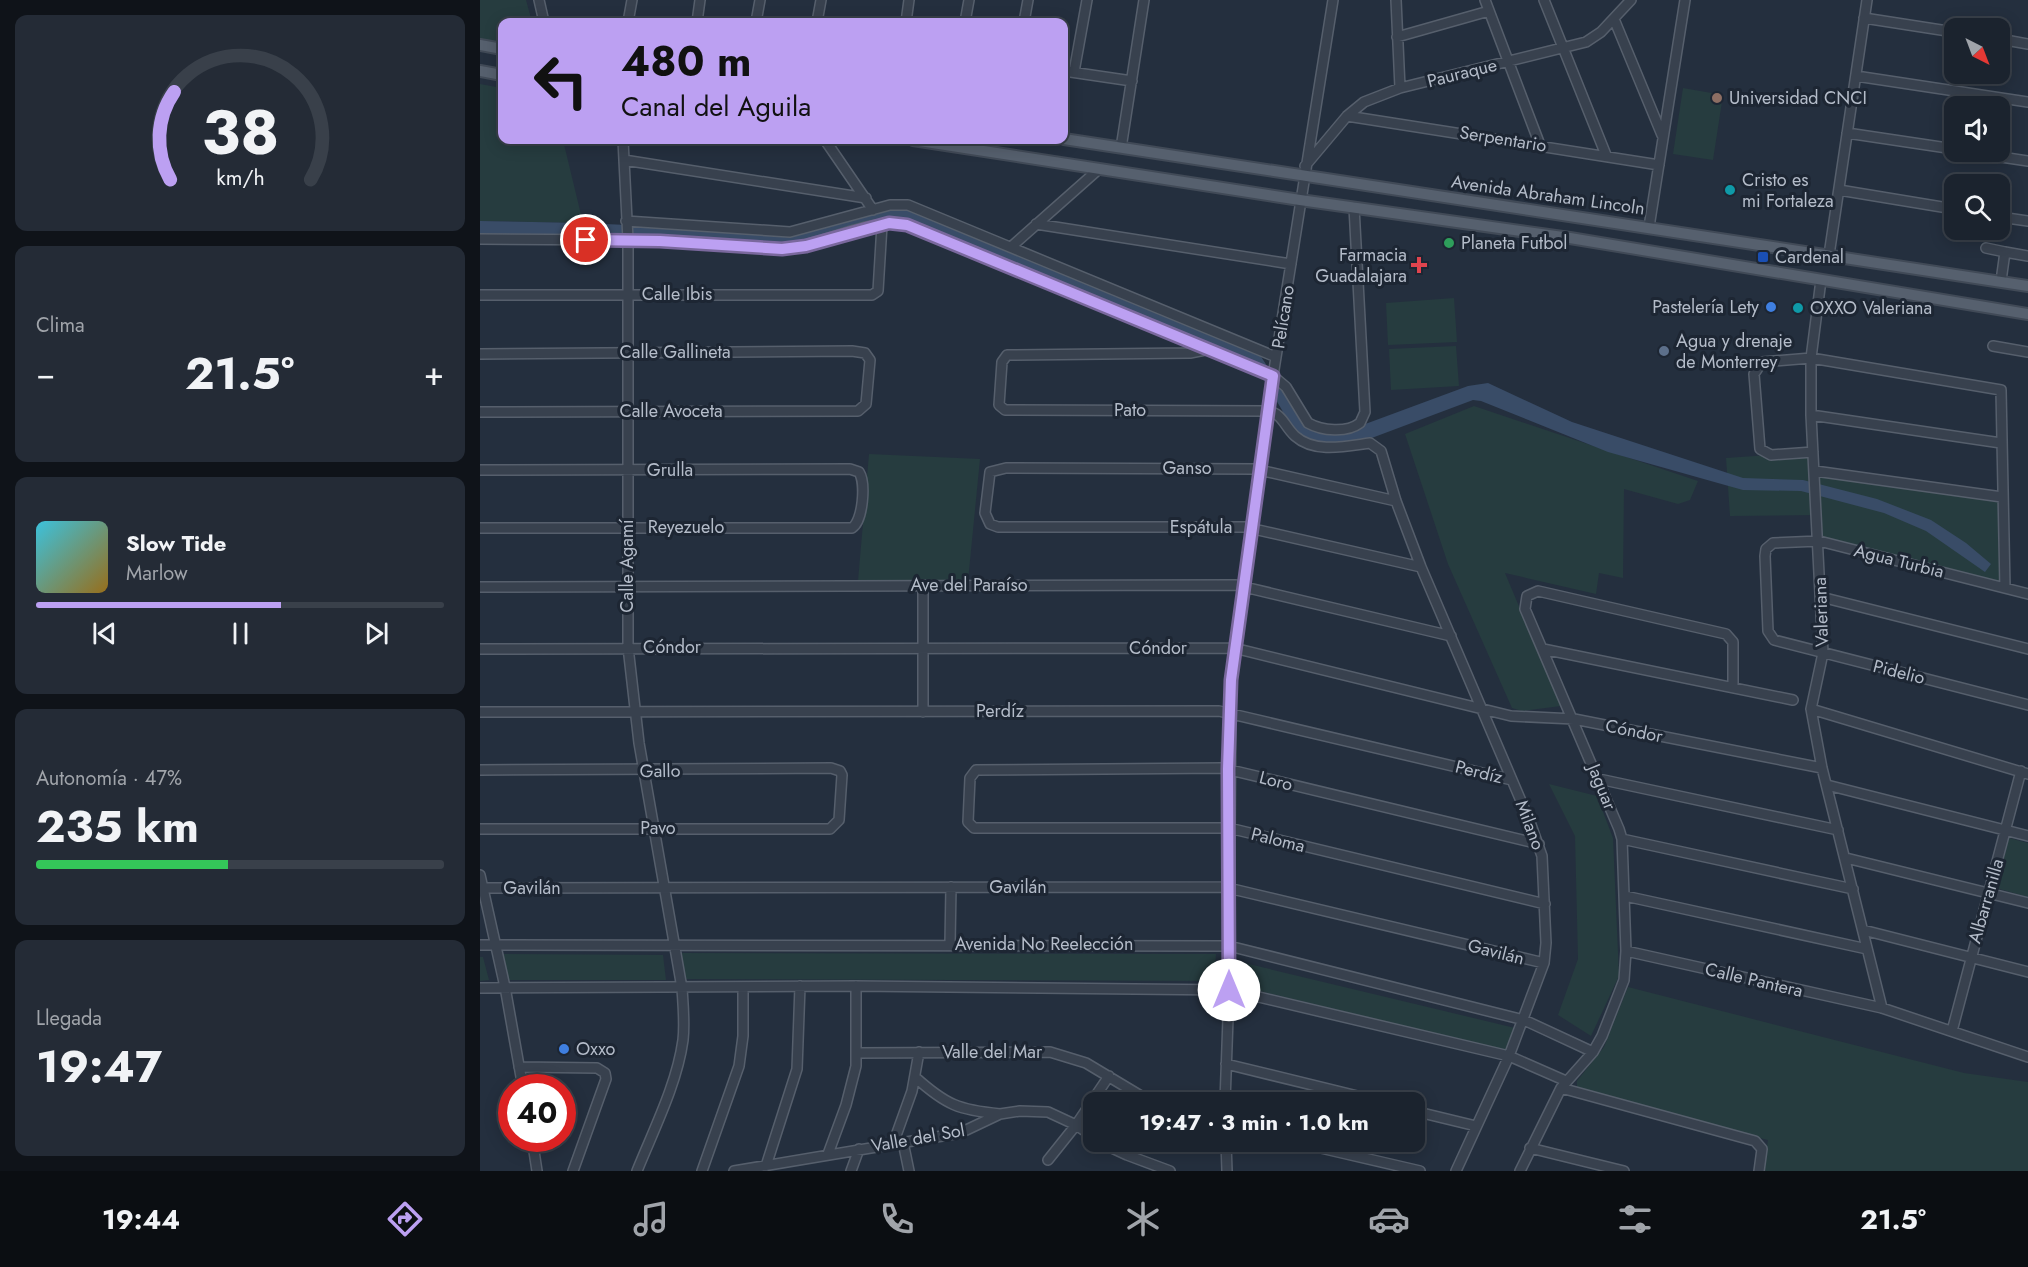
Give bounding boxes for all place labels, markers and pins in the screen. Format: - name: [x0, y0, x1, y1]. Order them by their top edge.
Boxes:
- place label: Universidad CNCI: [1729, 85, 1867, 111]
- marker: Universidad CNCI: [1710, 91, 1724, 105]
- place label: Cristo es mi Fortaleza: [1742, 167, 1834, 214]
- marker: Cristo es mi Fortaleza: [1723, 183, 1737, 197]
- pin: [560, 214, 611, 265]
- place label: Planeta Futbol: [1461, 230, 1567, 256]
- marker: Planeta Futbol: [1442, 236, 1456, 250]
- place label: Farmacia Guadalajara: [1315, 242, 1407, 289]
- place label: Cardenal: [1775, 244, 1844, 270]
- marker: Cardenal: [1756, 250, 1770, 264]
- marker: Farmacia Guadalajara: [1412, 258, 1426, 272]
- place label: Pastelería Lety: [1652, 294, 1759, 320]
- place label: OXXO Valeriana: [1810, 295, 1932, 321]
- marker: Pastelería Lety: [1764, 300, 1778, 314]
- marker: OXXO Valeriana: [1791, 301, 1805, 315]
- place label: Agua y drenaje de Monterrey: [1676, 328, 1792, 375]
- marker: Agua y drenaje de Monterrey: [1657, 344, 1671, 358]
- place label: Oxxo: [576, 1036, 616, 1062]
- marker: Oxxo: [557, 1042, 571, 1056]

